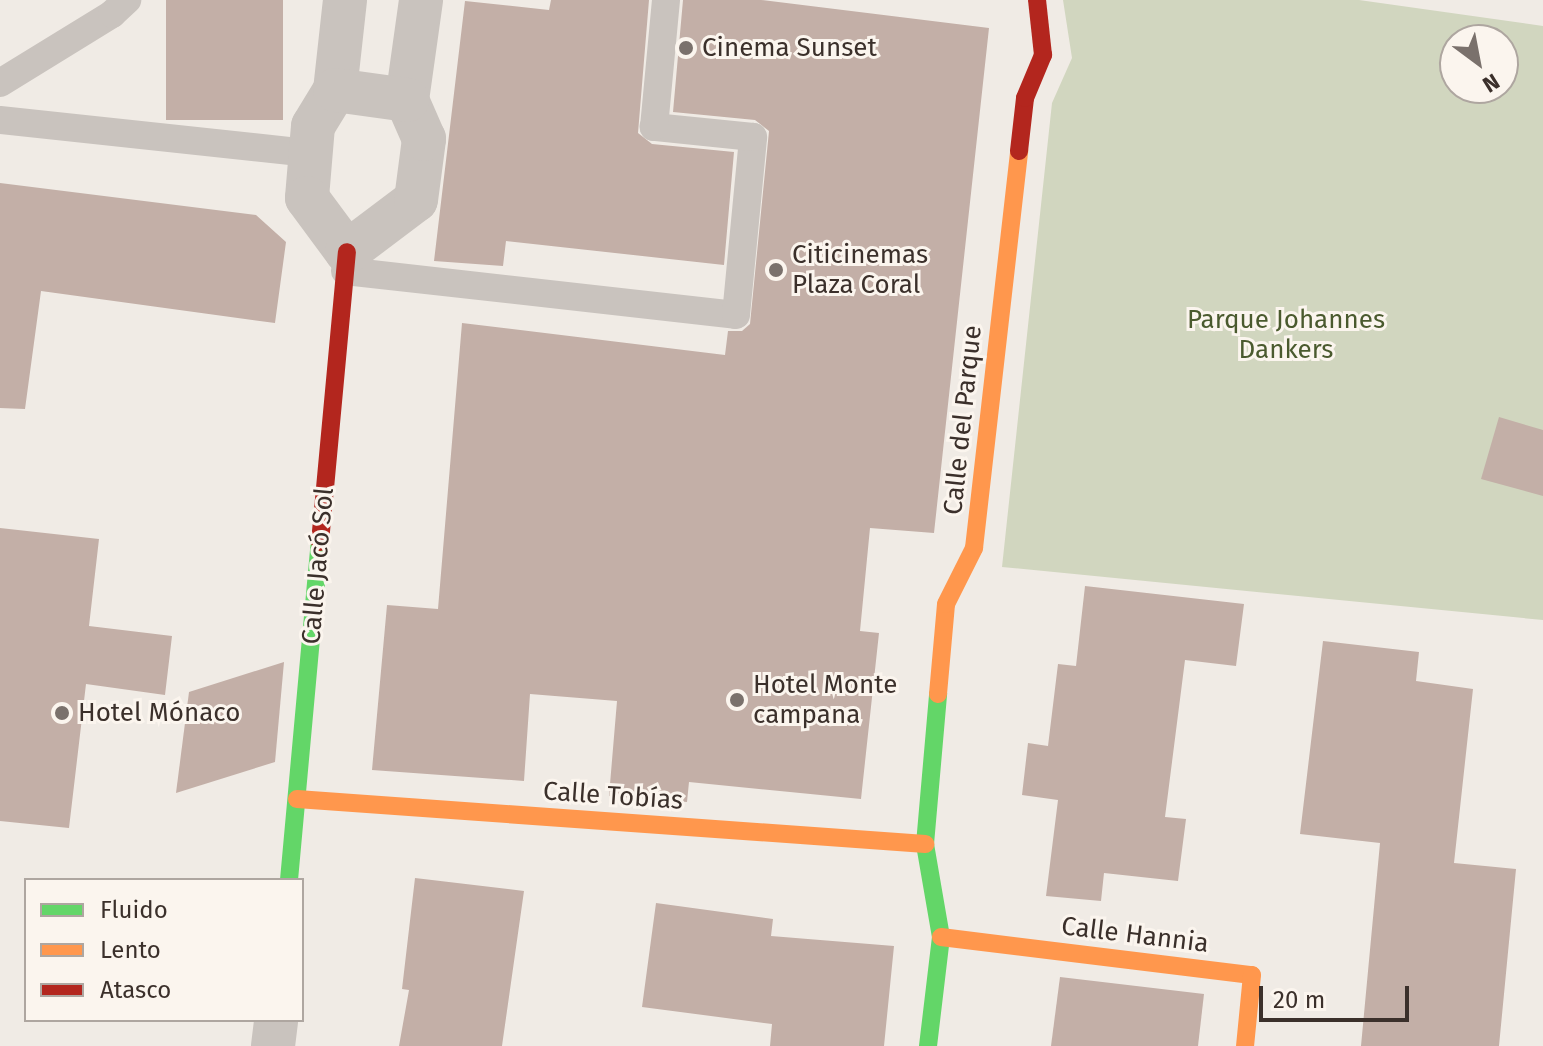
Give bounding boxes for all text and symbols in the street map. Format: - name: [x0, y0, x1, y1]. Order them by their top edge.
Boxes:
- north arrow: [1439, 24, 1519, 104]
- place label: Cinema Sunset: [702, 32, 877, 64]
- marker: Cinema Sunset: [677, 39, 695, 57]
- text: N: [1478, 68, 1504, 98]
- place label: Citicinemas Plaza Coral: [792, 239, 928, 300]
- marker: Citicinemas Plaza Coral: [767, 261, 785, 279]
- park label: Parque Johannes Dankers: [1187, 304, 1385, 366]
- street label: Calle del Parque: [938, 324, 988, 516]
- street label: Calle Jacó Sol: [296, 486, 340, 646]
- place label: Hotel Monte campana: [753, 669, 897, 730]
- marker: Hotel Monte campana: [728, 691, 746, 709]
- place label: Hotel Mónaco: [78, 697, 240, 729]
- marker: Hotel Mónaco: [53, 704, 71, 722]
- street label: Calle Tobías: [542, 776, 684, 816]
- legend: [24, 878, 304, 1022]
- text: Fluido: [100, 896, 168, 924]
- street label: Calle Hannia: [1060, 910, 1210, 960]
- text: Lento: [100, 936, 161, 964]
- scale bar: [1263, 970, 1413, 1020]
- text: Atasco: [100, 976, 171, 1004]
- text: 20 m: [1273, 986, 1325, 1014]

